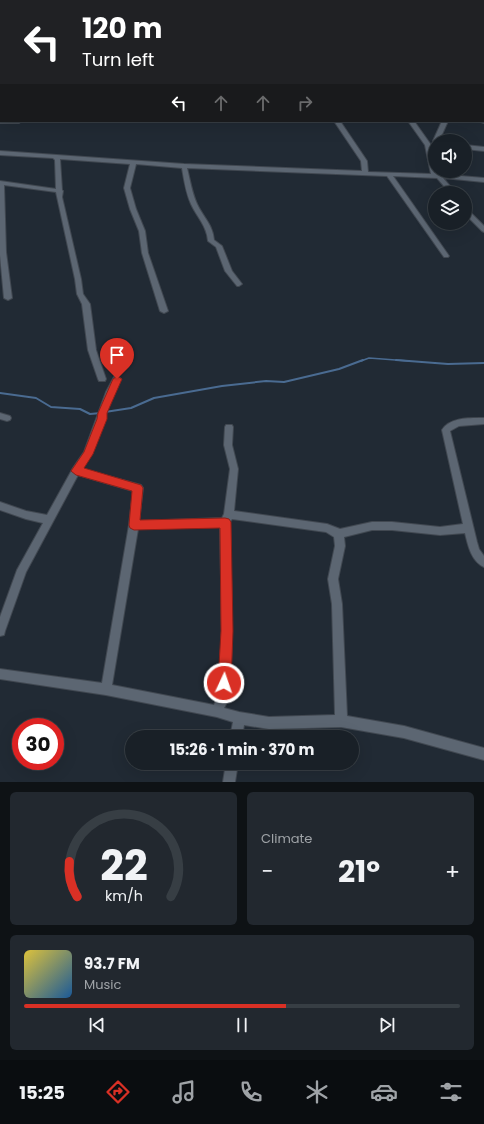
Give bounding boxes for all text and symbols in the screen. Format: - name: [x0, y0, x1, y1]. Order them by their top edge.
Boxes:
- text: 120 m: [82, 9, 162, 48]
- icon: left: [16, 16, 68, 68]
- text: Turn left: [82, 47, 154, 72]
- icon: left: [168, 92, 190, 114]
- icon: ahead: [210, 92, 232, 114]
- icon: ahead: [252, 92, 274, 114]
- icon: right: [294, 92, 316, 114]
- map controls: [428, 134, 472, 230]
- button: sound: [428, 134, 472, 178]
- button: layers: [428, 186, 472, 230]
- pin: [100, 338, 134, 379]
- icon: arrive: [106, 344, 128, 366]
- position arrow: [203, 662, 245, 704]
- speed limit sign: 30: [12, 718, 64, 770]
- text: 15:26 · 1 min · 370 m: [170, 739, 314, 760]
- text: Climate: [261, 829, 312, 848]
- text: 22: [100, 835, 147, 894]
- text: 21°: [338, 850, 380, 893]
- text: −: [261, 856, 273, 887]
- text: +: [445, 856, 460, 887]
- text: km/h: [104, 885, 143, 905]
- text: 93.7 FM: [84, 953, 140, 974]
- text: Music: [84, 975, 121, 994]
- icon: previous: [86, 1014, 108, 1036]
- icon: pause: [231, 1014, 253, 1036]
- icon: next: [376, 1014, 398, 1036]
- icon: directions: [104, 1078, 132, 1106]
- icon: music: [170, 1078, 198, 1106]
- icon: phone: [237, 1078, 265, 1106]
- icon: climate: [303, 1078, 331, 1106]
- icon: car: [370, 1078, 398, 1106]
- icon: filters: [437, 1078, 465, 1106]
- text: 15:25: [19, 1080, 65, 1105]

